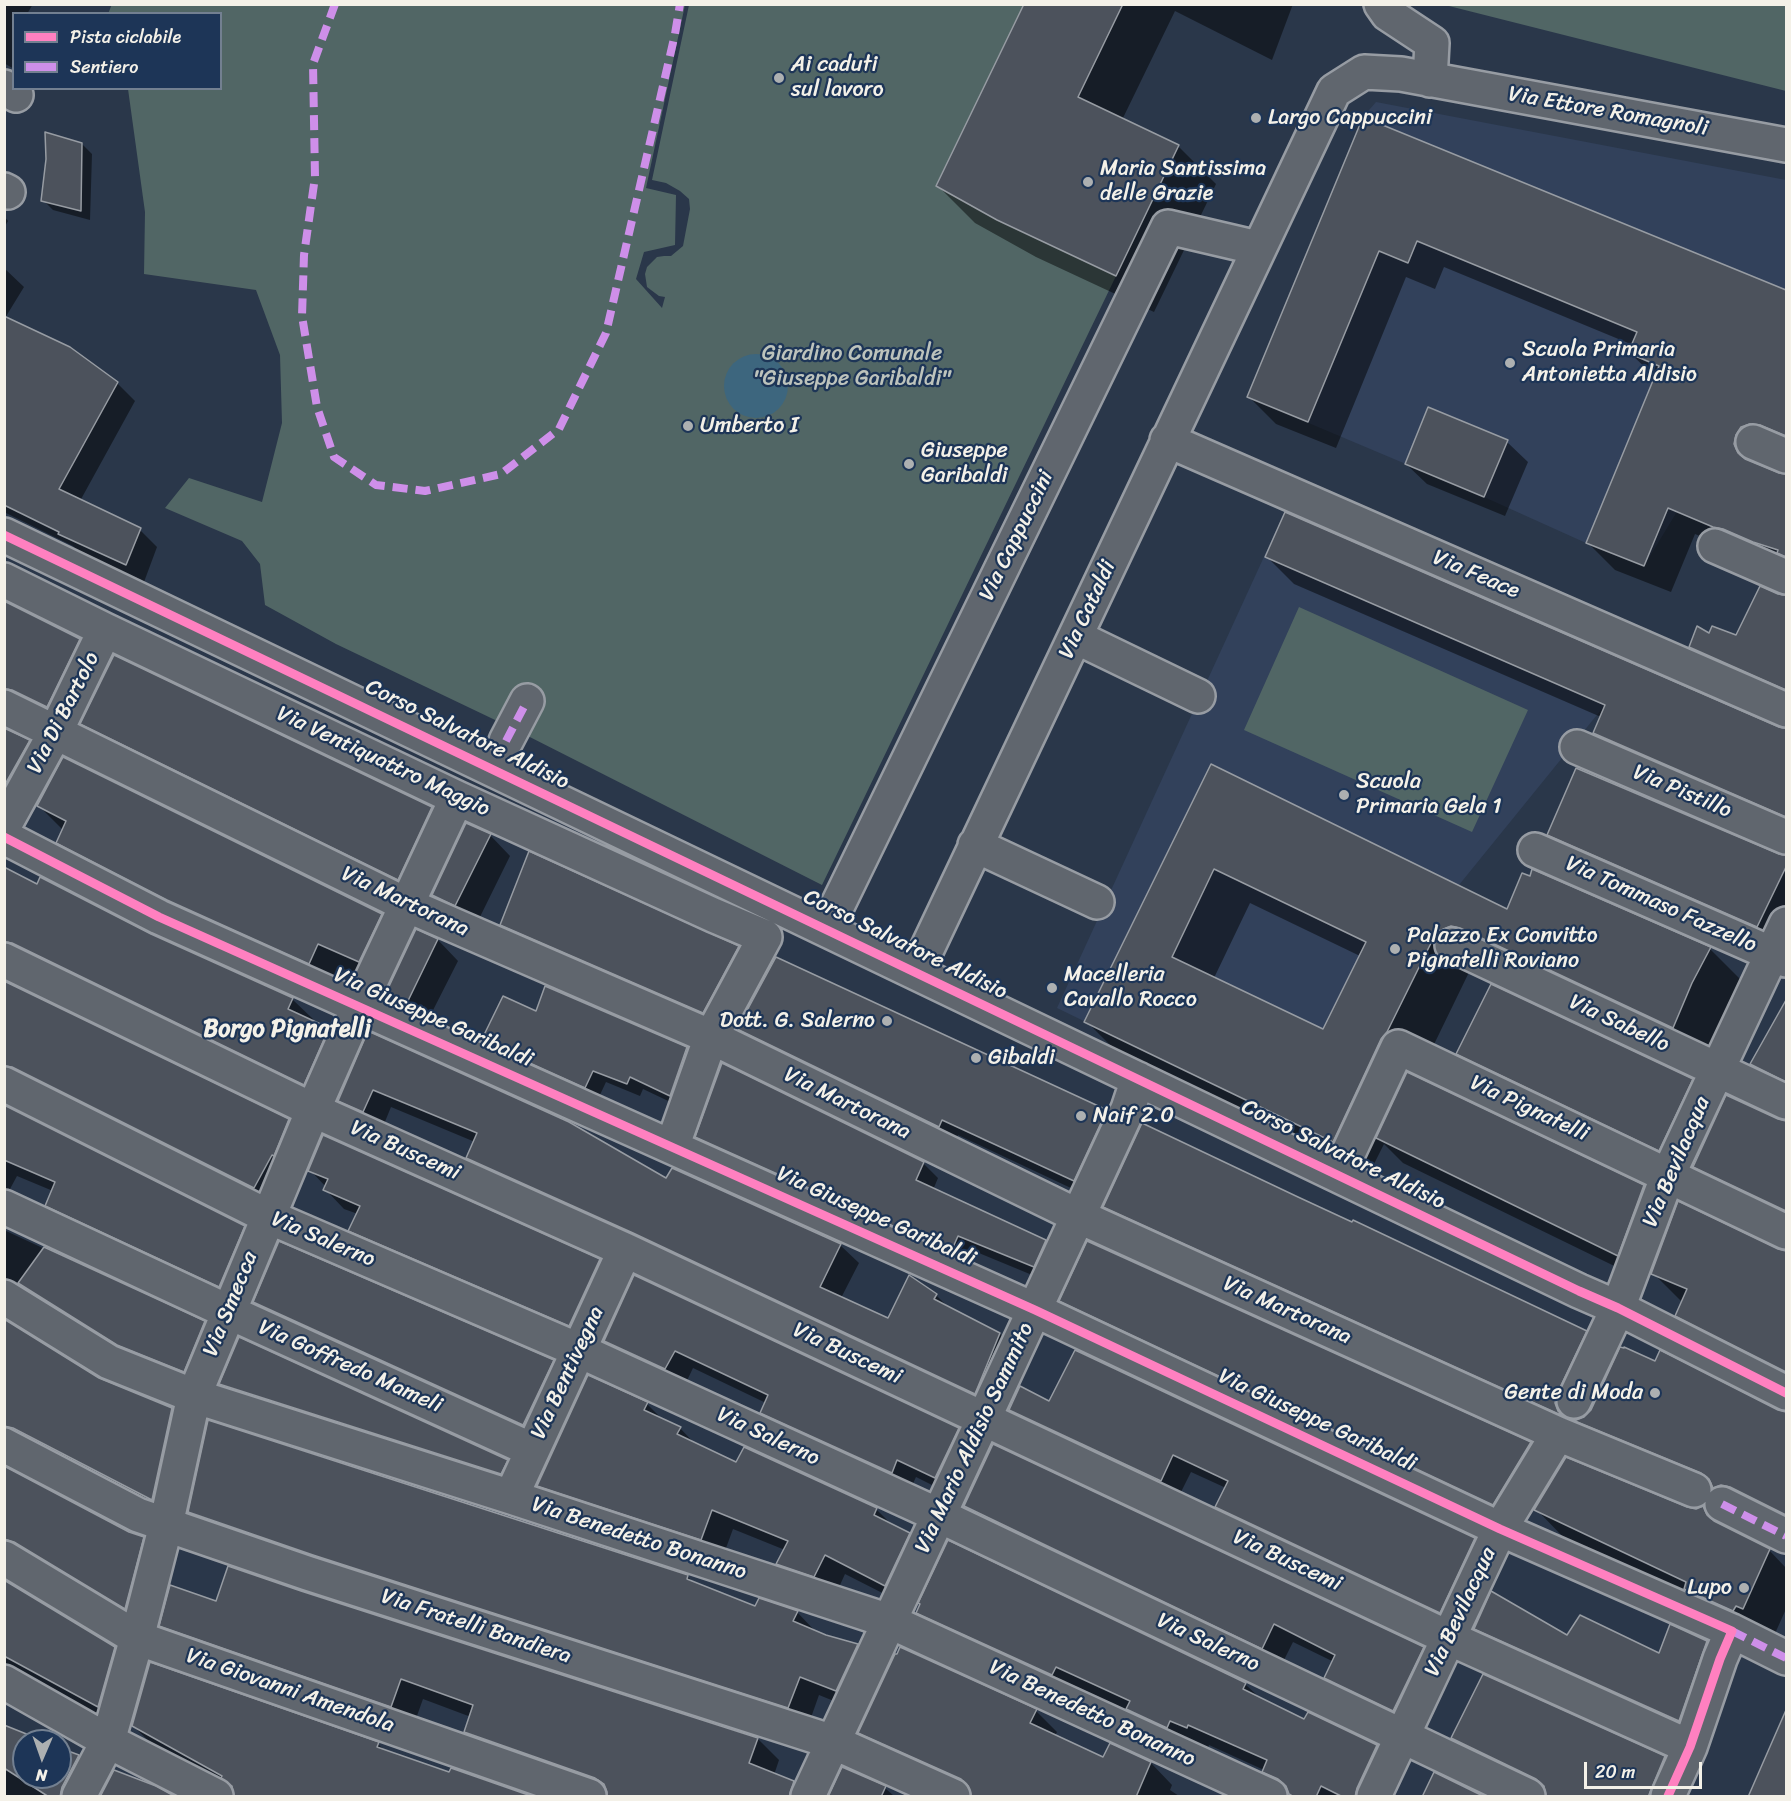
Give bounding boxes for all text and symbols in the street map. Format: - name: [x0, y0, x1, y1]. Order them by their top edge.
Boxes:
- legend: [12, 12, 222, 90]
- text: Pista ciclabile: [70, 21, 181, 53]
- text: Sentiero: [70, 51, 138, 83]
- place label: Ai caduti sul lavoro: [791, 52, 884, 104]
- marker: Ai caduti sul lavoro: [772, 71, 786, 85]
- street label: Via Ettore Romagnoli: [1506, 81, 1710, 143]
- place label: Largo Cappuccini: [1268, 105, 1432, 131]
- marker: Largo Cappuccini: [1249, 111, 1263, 125]
- place label: Maria Santissima delle Grazie: [1100, 156, 1266, 208]
- marker: Maria Santissima delle Grazie: [1081, 175, 1095, 189]
- place label: Scuola Primaria Antonietta Aldisio: [1522, 337, 1697, 388]
- park label: Giardino Comunale "Giuseppe Garibaldi": [753, 341, 951, 392]
- marker: Scuola Primaria Antonietta Aldisio: [1503, 356, 1517, 370]
- place label: Umberto I: [700, 413, 799, 439]
- marker: Umberto I: [681, 419, 695, 433]
- place label: Giuseppe Garibaldi: [921, 438, 1008, 490]
- marker: Giuseppe Garibaldi: [902, 457, 916, 471]
- street label: Via Cappuccini: [974, 467, 1060, 605]
- street label: Via Feace: [1429, 545, 1523, 605]
- street label: Via Cataldi: [1054, 557, 1122, 663]
- street label: Via Di Bartolo: [22, 648, 106, 778]
- street label: Corso Salvatore Aldisio: [361, 674, 573, 796]
- street label: Via Ventiquattro Maggio: [272, 701, 494, 823]
- street label: Via Pistillo: [1629, 759, 1735, 825]
- place label: Scuola Primaria Gela 1: [1356, 769, 1502, 820]
- marker: Scuola Primaria Gela 1: [1337, 788, 1351, 802]
- street label: Via Tommaso Fazzello: [1561, 851, 1761, 959]
- street label: Via Martorana: [337, 861, 473, 943]
- street label: Corso Salvatore Aldisio: [799, 884, 1011, 1006]
- place label: Palazzo Ex Convitto Pignatelli Roviano: [1407, 923, 1598, 974]
- marker: Palazzo Ex Convitto Pignatelli Roviano: [1388, 942, 1402, 956]
- street label: Via Giuseppe Garibaldi: [329, 962, 537, 1074]
- place label: Macelleria Cavallo Rocco: [1064, 962, 1197, 1014]
- marker: Macelleria Cavallo Rocco: [1045, 981, 1059, 995]
- street label: Via Sabello: [1565, 989, 1673, 1059]
- place label: Dott. G. Salerno: [720, 1008, 875, 1034]
- marker: Dott. G. Salerno: [880, 1014, 894, 1028]
- district label: Borgo Pignatelli: [203, 1016, 371, 1044]
- place label: Gibaldi: [988, 1045, 1055, 1071]
- marker: Gibaldi: [969, 1051, 983, 1065]
- street label: Via Martorana: [779, 1062, 915, 1146]
- street label: Via Pignatelli: [1466, 1070, 1592, 1148]
- street label: Via Bevilacqua: [1638, 1093, 1716, 1231]
- street label: Corso Salvatore Aldisio: [1237, 1094, 1449, 1216]
- place label: Naif 2.0: [1093, 1103, 1174, 1129]
- marker: Naif 2.0: [1074, 1109, 1088, 1123]
- street label: Via Buscemi: [346, 1115, 464, 1187]
- street label: Via Giuseppe Garibaldi: [772, 1161, 980, 1273]
- street label: Via Salerno: [267, 1206, 379, 1274]
- street label: Via Smecca: [198, 1248, 264, 1360]
- street label: Via Martorana: [1219, 1271, 1355, 1351]
- street label: Via Bentivegna: [526, 1302, 610, 1444]
- street label: Via Goffredo Mameli: [254, 1315, 446, 1419]
- street label: Via Buscemi: [788, 1317, 906, 1391]
- street label: Via Mario Aldisio Sammito: [910, 1319, 1040, 1557]
- street label: Via Giuseppe Garibaldi: [1214, 1364, 1420, 1478]
- place label: Gente di Moda: [1504, 1380, 1643, 1406]
- marker: Gente di Moda: [1648, 1386, 1662, 1400]
- street label: Via Salerno: [712, 1402, 824, 1472]
- street label: Via Benedetto Bonanno: [528, 1492, 750, 1586]
- street label: Via Buscemi: [1228, 1524, 1346, 1598]
- street label: Via Bevilacqua: [1420, 1543, 1502, 1681]
- place label: Lupo: [1687, 1575, 1732, 1601]
- marker: Lupo: [1737, 1581, 1751, 1595]
- street label: Via Fratelli Bandiera: [378, 1584, 574, 1670]
- street label: Via Salerno: [1152, 1608, 1264, 1678]
- street label: Via Giovanni Amendola: [182, 1643, 398, 1739]
- street label: Via Benedetto Bonanno: [985, 1655, 1199, 1773]
- north arrow: [12, 1729, 72, 1789]
- scale bar: [1587, 1750, 1706, 1788]
- text: 20 m: [1595, 1756, 1635, 1788]
- text: N: [35, 1761, 47, 1790]

